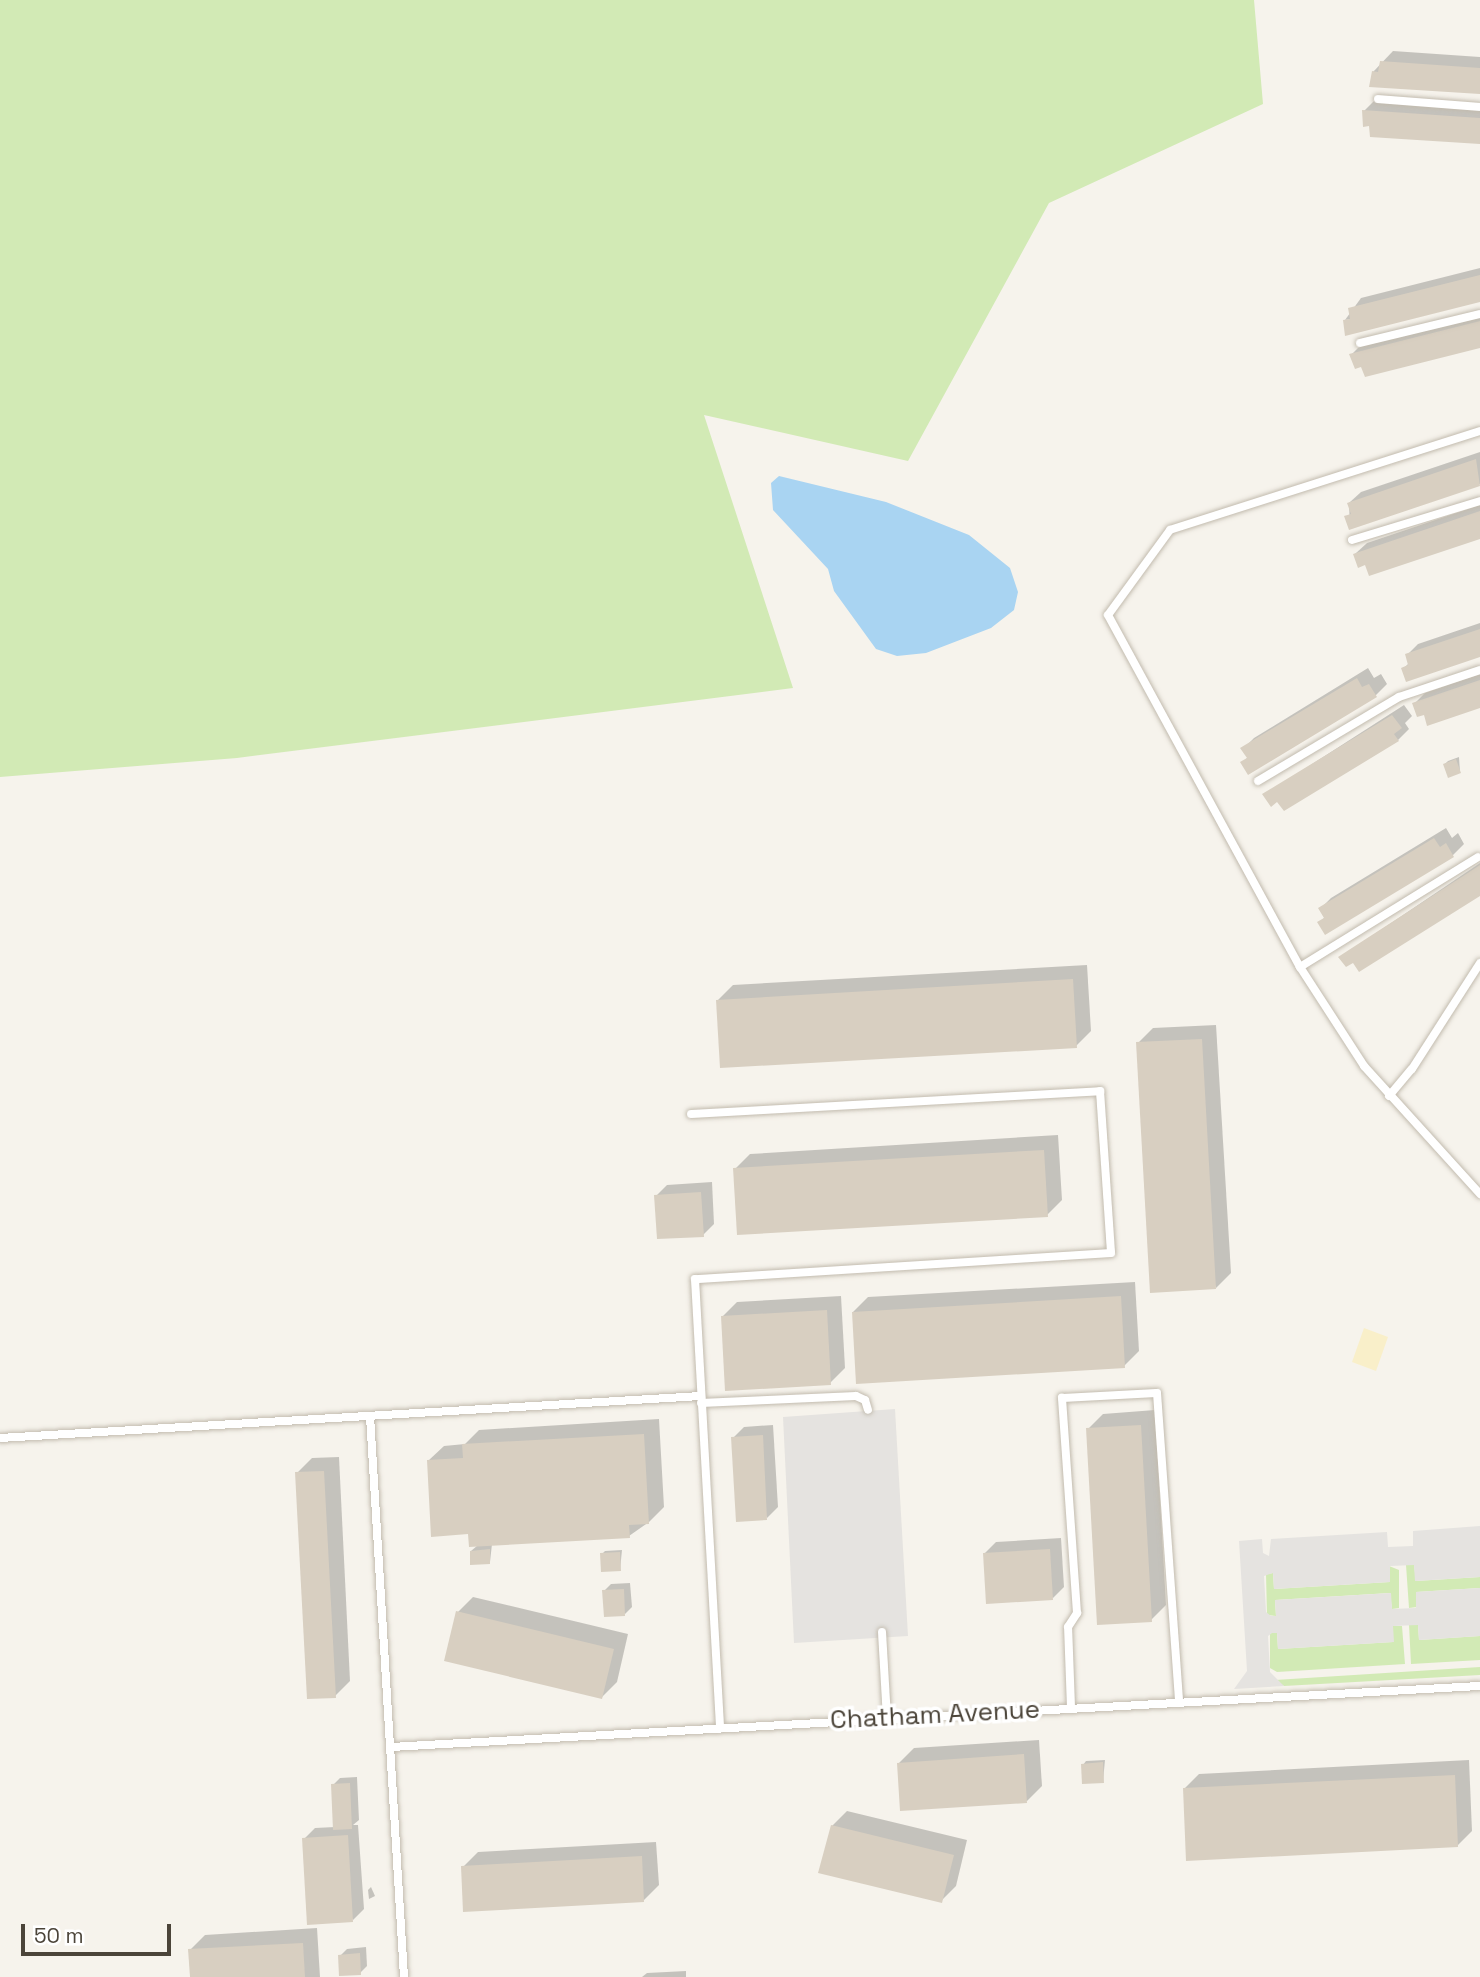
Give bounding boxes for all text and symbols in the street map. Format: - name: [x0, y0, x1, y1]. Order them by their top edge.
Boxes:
- street label: Chatham Avenue: [829, 1694, 1041, 1736]
- scale bar: [24, 1910, 175, 1954]
- text: 50 m: [34, 1922, 84, 1949]

